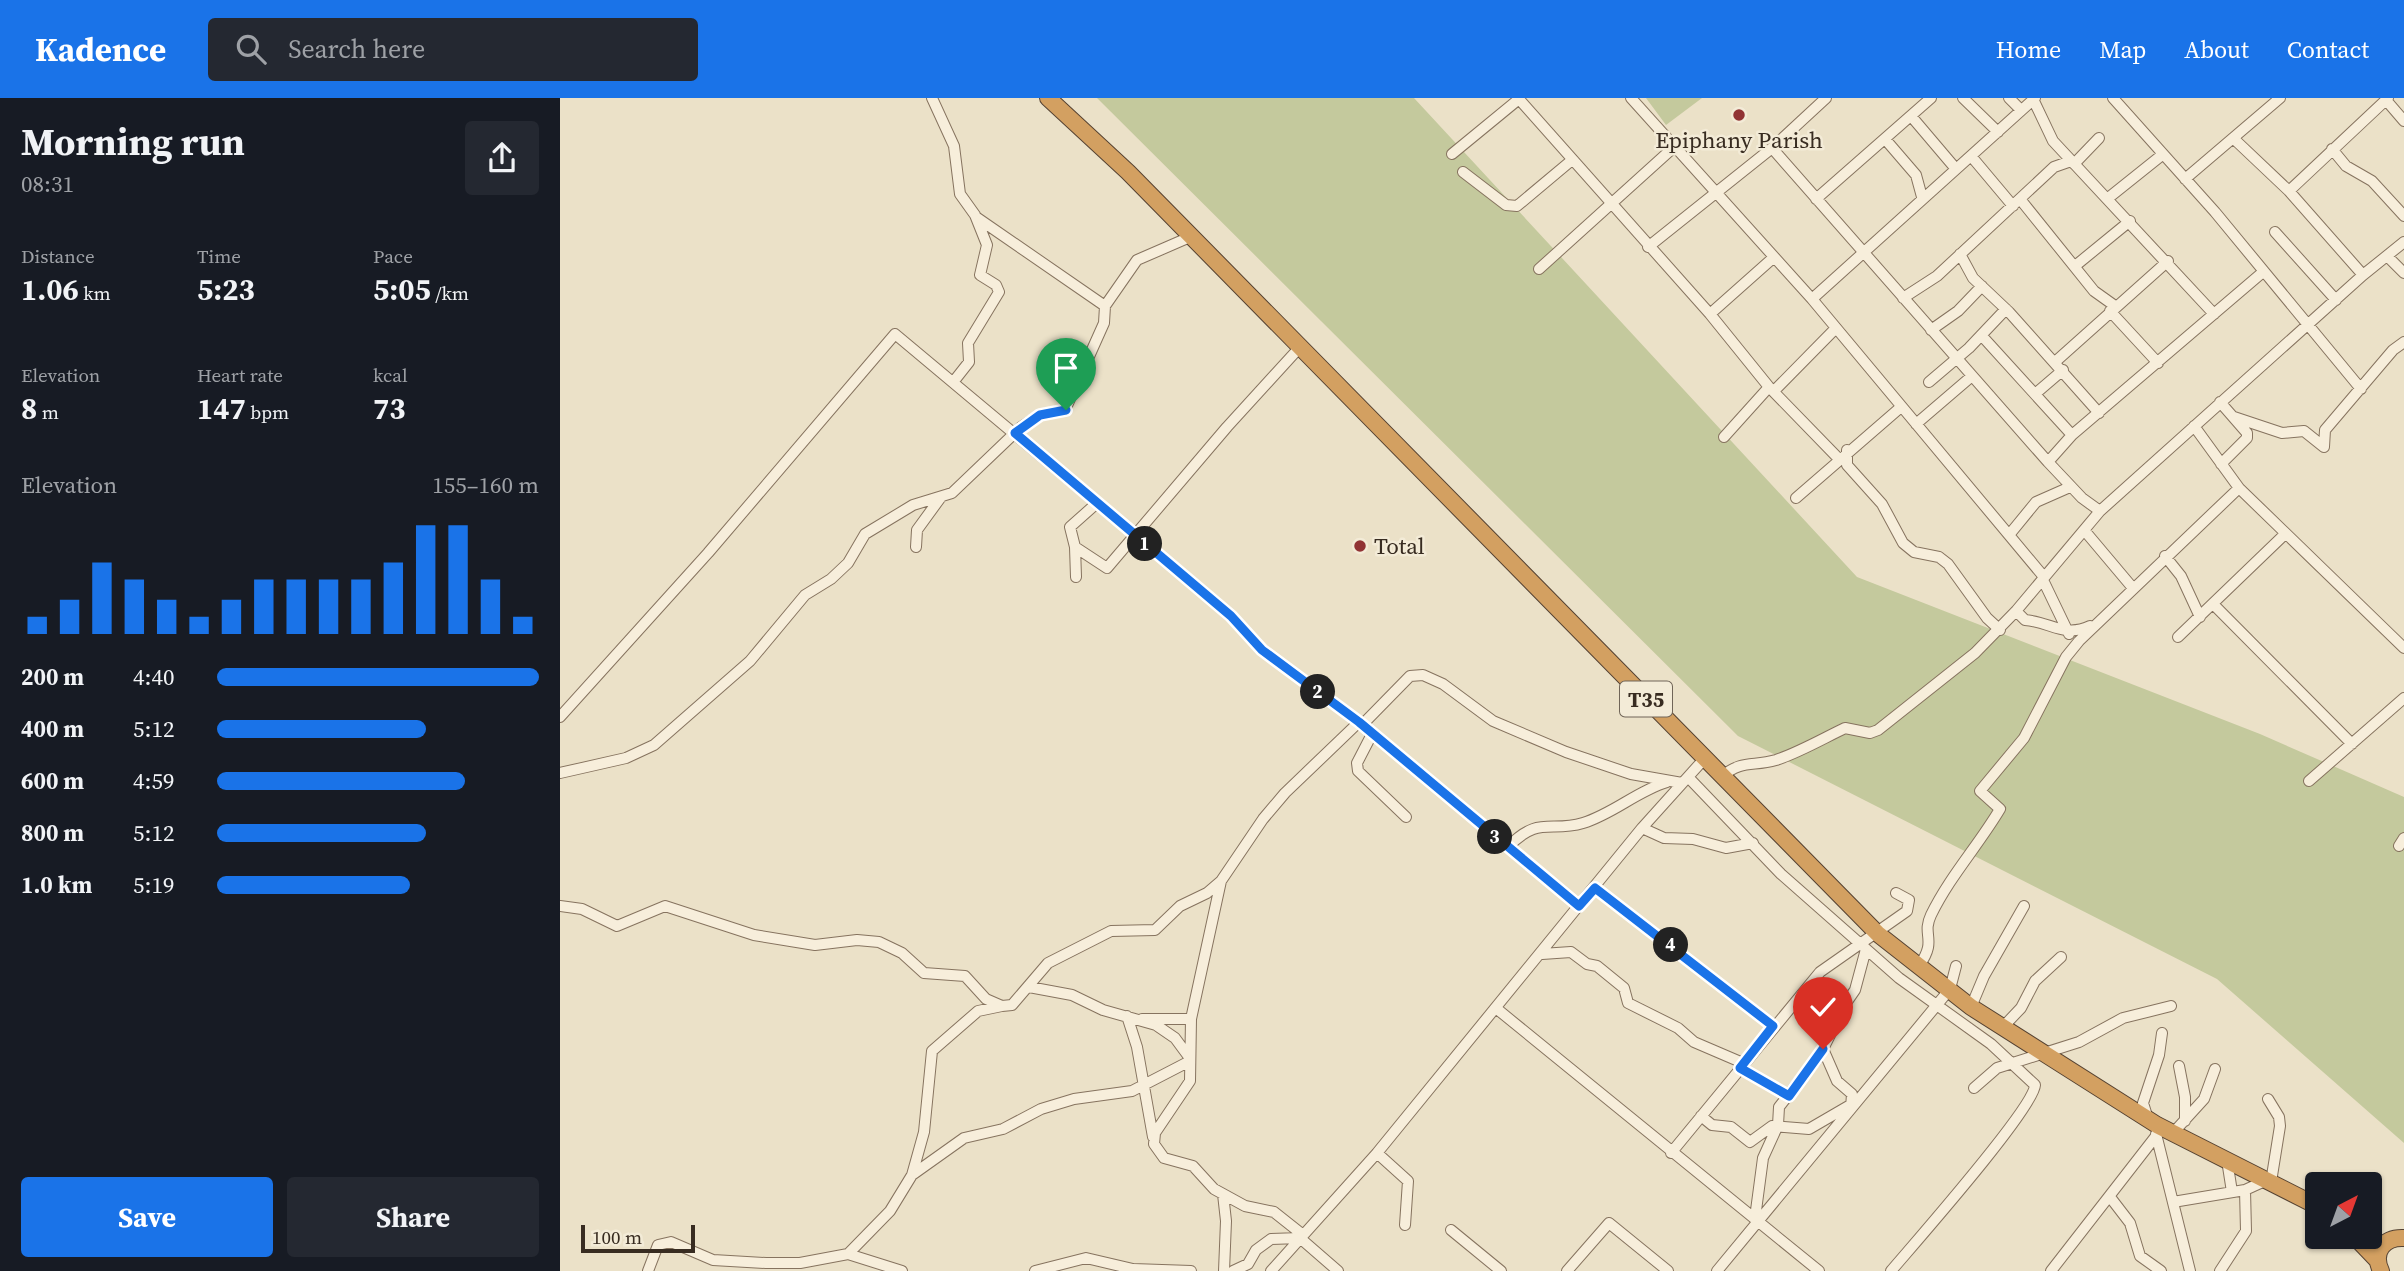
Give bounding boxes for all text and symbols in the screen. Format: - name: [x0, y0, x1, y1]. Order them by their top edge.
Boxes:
- search box: [208, 18, 698, 81]
- text: Kadence: [35, 27, 166, 72]
- icon: search: [232, 30, 270, 68]
- text: Search here: [288, 31, 425, 67]
- text: Home: [1996, 33, 2061, 66]
- text: Map: [2099, 33, 2146, 66]
- text: About: [2184, 33, 2249, 66]
- text: Contact: [2287, 33, 2369, 66]
- marker: Epiphany Parish: [1731, 107, 1747, 123]
- text: Morning run: [21, 116, 245, 168]
- button: share: [465, 121, 539, 195]
- place label: Epiphany Parish: [1655, 124, 1823, 156]
- text: 08:31: [21, 168, 74, 200]
- text: Distance: [21, 243, 95, 269]
- text: Time: [197, 243, 241, 269]
- text: Pace: [373, 243, 413, 269]
- text: 1.06: [21, 269, 79, 310]
- text: 5:23: [197, 269, 255, 310]
- text: 5:05: [373, 269, 431, 310]
- text: km: [79, 280, 111, 306]
- text: /km: [431, 280, 469, 306]
- pin: [1036, 338, 1096, 410]
- icon: arrive: [1047, 349, 1085, 387]
- text: Elevation: [21, 362, 100, 388]
- text: Heart rate: [197, 362, 283, 388]
- text: kcal: [373, 362, 408, 388]
- text: 8: [21, 388, 37, 429]
- text: 147: [197, 388, 246, 429]
- text: 73: [373, 388, 406, 429]
- text: m: [37, 399, 59, 425]
- text: bpm: [246, 399, 289, 425]
- text: Elevation: [21, 469, 117, 501]
- text: 155–160 m: [432, 469, 539, 501]
- pin: 1: [1128, 526, 1162, 562]
- text: 1: [1139, 530, 1150, 556]
- place label: Total: [1374, 530, 1425, 562]
- marker: Total: [1352, 538, 1368, 554]
- text: 200 m: [21, 661, 84, 693]
- text: 4:40: [133, 661, 174, 693]
- pin: 2: [1300, 674, 1336, 710]
- text: 2: [1312, 678, 1323, 704]
- road number: T35: [1620, 682, 1672, 716]
- text: 400 m: [21, 713, 84, 745]
- text: 5:12: [133, 713, 174, 745]
- text: 600 m: [21, 765, 84, 797]
- text: 4:59: [133, 765, 174, 797]
- text: 800 m: [21, 817, 84, 849]
- text: 5:12: [133, 817, 174, 849]
- pin: 3: [1478, 820, 1513, 854]
- text: 3: [1489, 823, 1500, 849]
- text: 1.0 km: [21, 869, 92, 901]
- text: 5:19: [133, 869, 174, 901]
- pin: 4: [1654, 928, 1688, 962]
- text: 4: [1665, 931, 1676, 957]
- pin: [1793, 977, 1853, 1049]
- icon: check: [1804, 988, 1842, 1026]
- north arrow: [2305, 1172, 2382, 1250]
- map controls: [2305, 1172, 2382, 1249]
- button: Save: [21, 1177, 273, 1257]
- button: Share: [287, 1177, 539, 1257]
- scale bar: [581, 1222, 695, 1254]
- text: 100 m: [592, 1224, 642, 1250]

